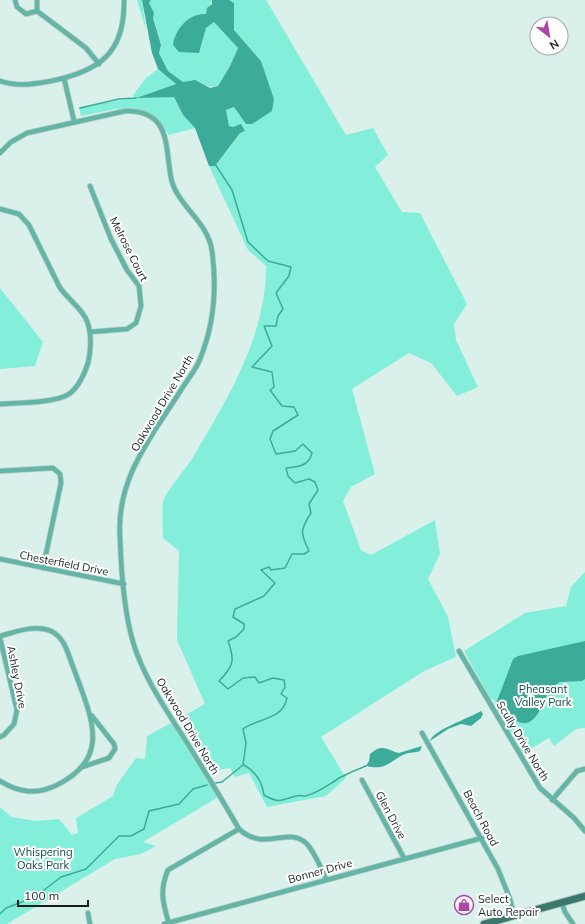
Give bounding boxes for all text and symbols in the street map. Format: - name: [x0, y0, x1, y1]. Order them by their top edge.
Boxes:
- north arrow: [529, 16, 569, 56]
- text: N: [547, 36, 561, 53]
- street label: Melrose Court: [107, 214, 151, 284]
- street label: Oakwood Drive North: [128, 352, 196, 454]
- street label: Chesterfield Drive: [18, 548, 110, 578]
- street label: Ashley Drive: [4, 644, 30, 710]
- street label: Oakwood Drive North: [154, 675, 222, 777]
- park label: Pheasant Valley Park: [515, 682, 572, 709]
- street label: Scully Drive North: [494, 698, 552, 784]
- street label: Beach Road: [460, 787, 502, 849]
- street label: Glen Drive: [372, 789, 410, 841]
- park label: Whispering Oaks Park: [13, 845, 73, 872]
- street label: Bonner Drive: [286, 856, 354, 886]
- scale bar: [18, 882, 88, 908]
- text: 100 m: [24, 888, 59, 903]
- place label: Select Auto Repair: [478, 892, 539, 919]
- shop icon: Select Auto Repair: [453, 894, 475, 916]

